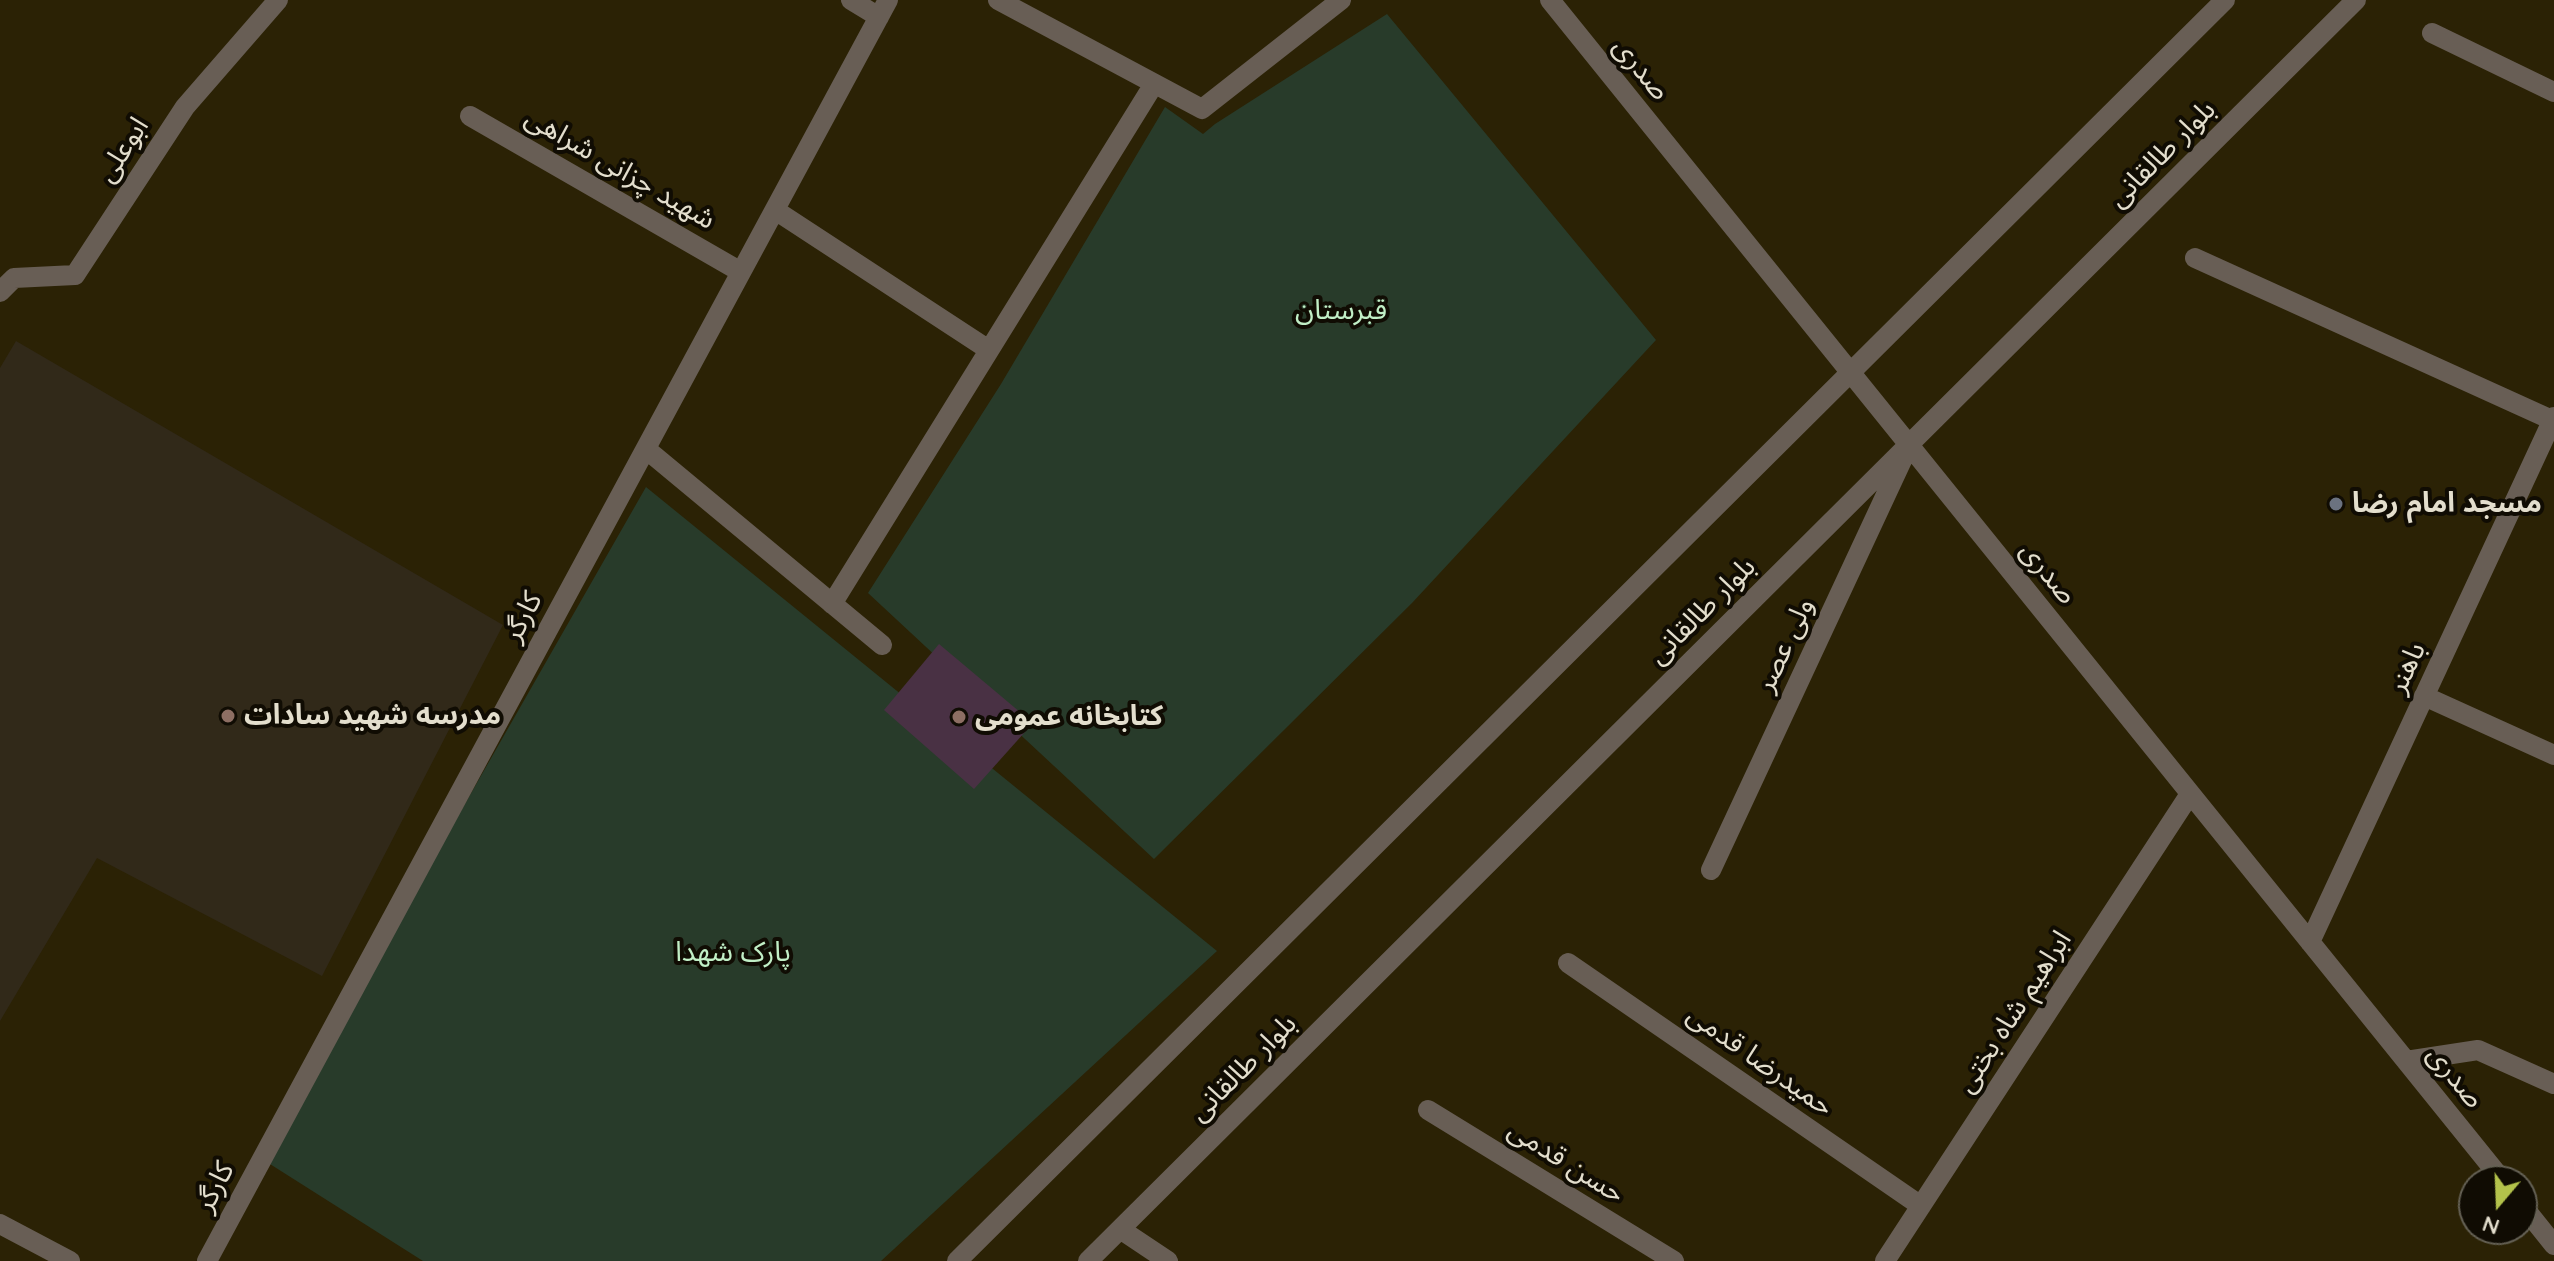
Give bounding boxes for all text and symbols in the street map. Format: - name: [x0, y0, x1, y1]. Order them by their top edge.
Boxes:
- street label: صدری: [1605, 31, 1677, 107]
- street label: بلوار طالقانی: [2101, 93, 2223, 215]
- street label: شهید چزانی شراهی: [519, 101, 721, 237]
- street label: ابوعلی: [90, 111, 156, 189]
- park label: قبرستان: [1295, 294, 1387, 328]
- place label: مسجد امام رضا: [2352, 487, 2542, 521]
- marker: مسجد امام رضا: [2327, 495, 2345, 513]
- street label: صدری: [2012, 535, 2084, 611]
- street label: بلوار طالقانی: [1641, 550, 1763, 672]
- street label: کارگر: [496, 586, 550, 648]
- street label: ولی عصر: [1749, 593, 1821, 697]
- street label: باهنر: [2381, 637, 2433, 699]
- place label: مدرسه شهید سادات: [244, 699, 501, 733]
- place label: کتابخانه عمومی: [975, 700, 1163, 734]
- marker: مدرسه شهید سادات: [219, 707, 237, 725]
- marker: کتابخانه عمومی: [950, 708, 968, 726]
- street label: ابراهیم شاه بختی: [1949, 925, 2079, 1099]
- park label: پارک شهدا: [675, 936, 791, 970]
- street label: حمیدرضا قدمی: [1680, 998, 1840, 1124]
- street label: بلوار طالقانی: [1182, 1007, 1304, 1129]
- street label: صدری: [2419, 1039, 2491, 1115]
- street label: حسن قدمی: [1502, 1113, 1630, 1211]
- street label: کارگر: [188, 1156, 242, 1218]
- north arrow: [2458, 1165, 2538, 1245]
- text: N: [2479, 1210, 2503, 1242]

